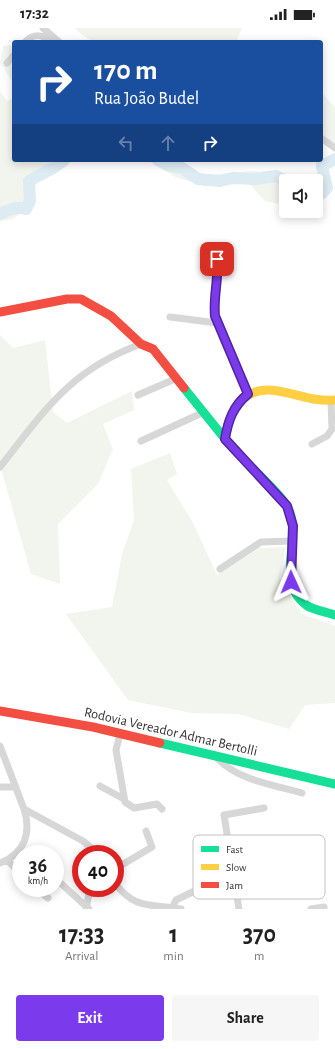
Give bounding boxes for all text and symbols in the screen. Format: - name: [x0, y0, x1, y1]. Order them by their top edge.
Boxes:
- text: 17:32: [20, 6, 49, 21]
- icon: right: [28, 56, 80, 108]
- text: 170 m: [94, 57, 158, 85]
- text: Rua João Budel: [94, 90, 199, 108]
- icon: left: [115, 132, 137, 154]
- icon: ahead: [157, 132, 179, 154]
- icon: right: [199, 132, 221, 154]
- map controls: [279, 174, 323, 218]
- button: sound: [279, 174, 323, 218]
- pin: [200, 242, 234, 276]
- icon: arrive: [206, 248, 228, 270]
- position arrow: [270, 561, 312, 603]
- street label: Rodovia Vereador Admar Bertolli: [83, 705, 259, 759]
- legend: [193, 835, 325, 899]
- text: Fast: [226, 844, 244, 855]
- speed limit sign: 40: [72, 845, 124, 897]
- text: 36: [29, 856, 47, 876]
- text: Slow: [226, 862, 247, 873]
- text: km/h: [28, 876, 48, 886]
- text: Jam: [226, 880, 243, 891]
- text: 17:33: [59, 923, 104, 947]
- text: 1: [169, 923, 178, 947]
- text: 370: [243, 923, 276, 947]
- text: Arrival: [65, 950, 98, 963]
- text: min: [163, 950, 184, 963]
- text: m: [254, 950, 265, 963]
- button: Exit: [16, 995, 164, 1041]
- button: Share: [172, 995, 319, 1041]

